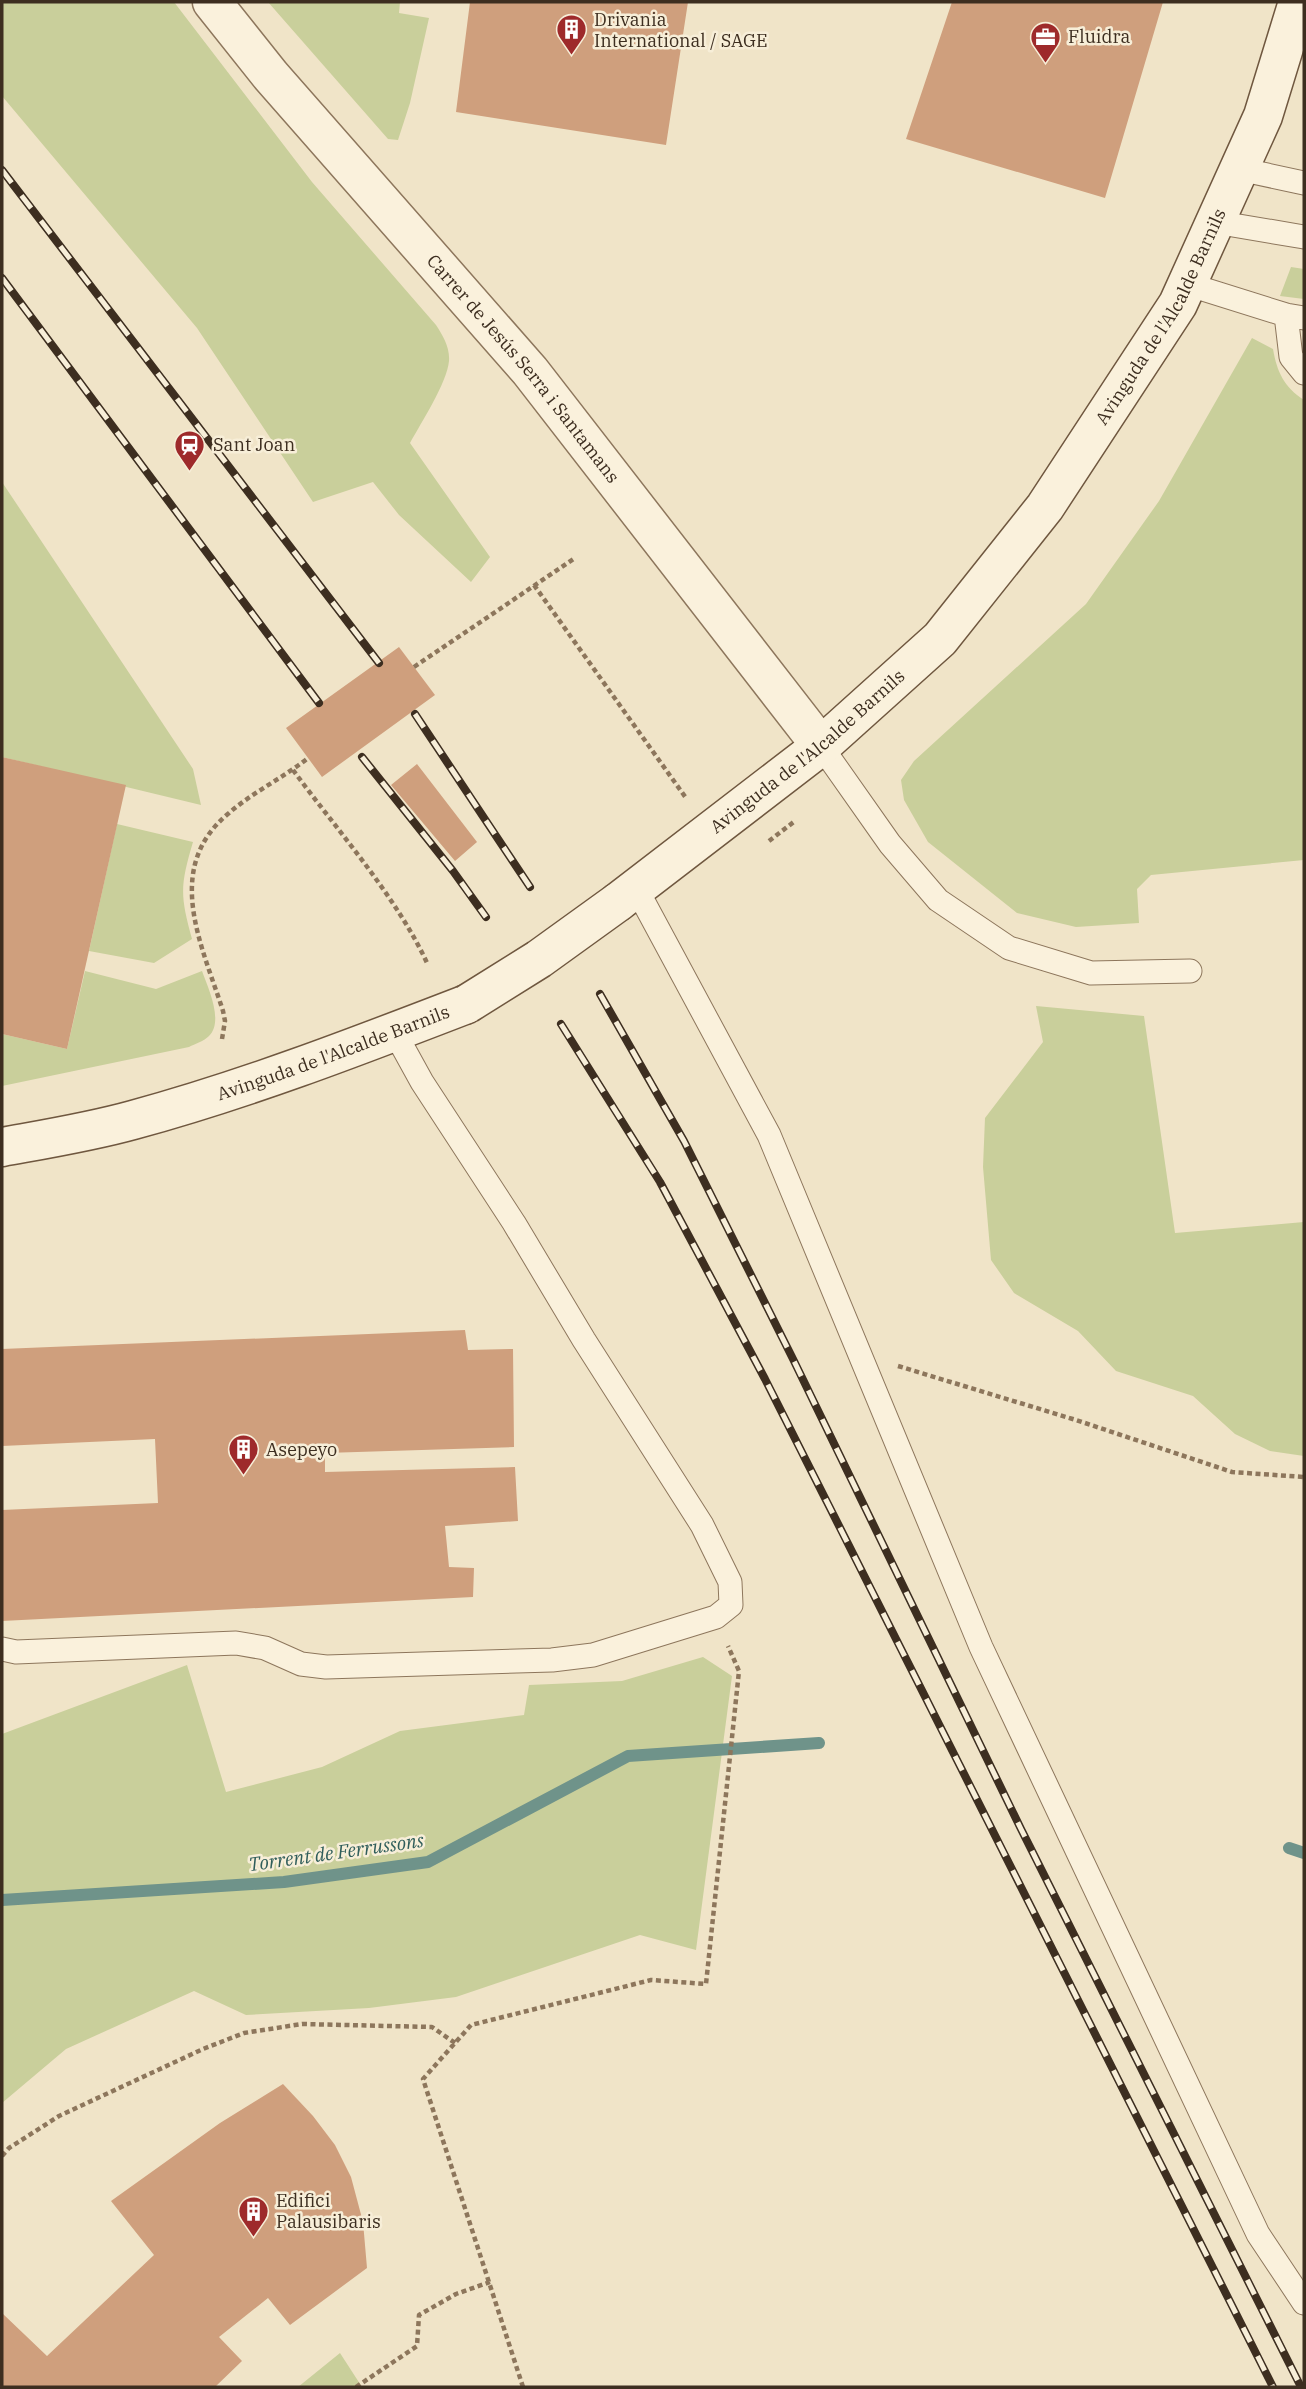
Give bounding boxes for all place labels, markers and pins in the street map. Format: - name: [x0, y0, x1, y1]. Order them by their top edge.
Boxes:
- place label: Drivania International / SAGE: [594, 8, 768, 52]
- building icon: Drivania International / SAGE: [554, 13, 588, 57]
- office icon: Fluidra: [1028, 20, 1062, 64]
- place label: Fluidra: [1068, 25, 1130, 48]
- station icon: Sant Joan: [173, 428, 207, 472]
- place label: Sant Joan: [213, 433, 295, 456]
- building icon: Asepeyo: [226, 1433, 260, 1477]
- place label: Asepeyo: [266, 1438, 337, 1461]
- place label: Edifici Palausibaris: [276, 2189, 381, 2233]
- building icon: Edifici Palausibaris: [236, 2194, 270, 2238]

